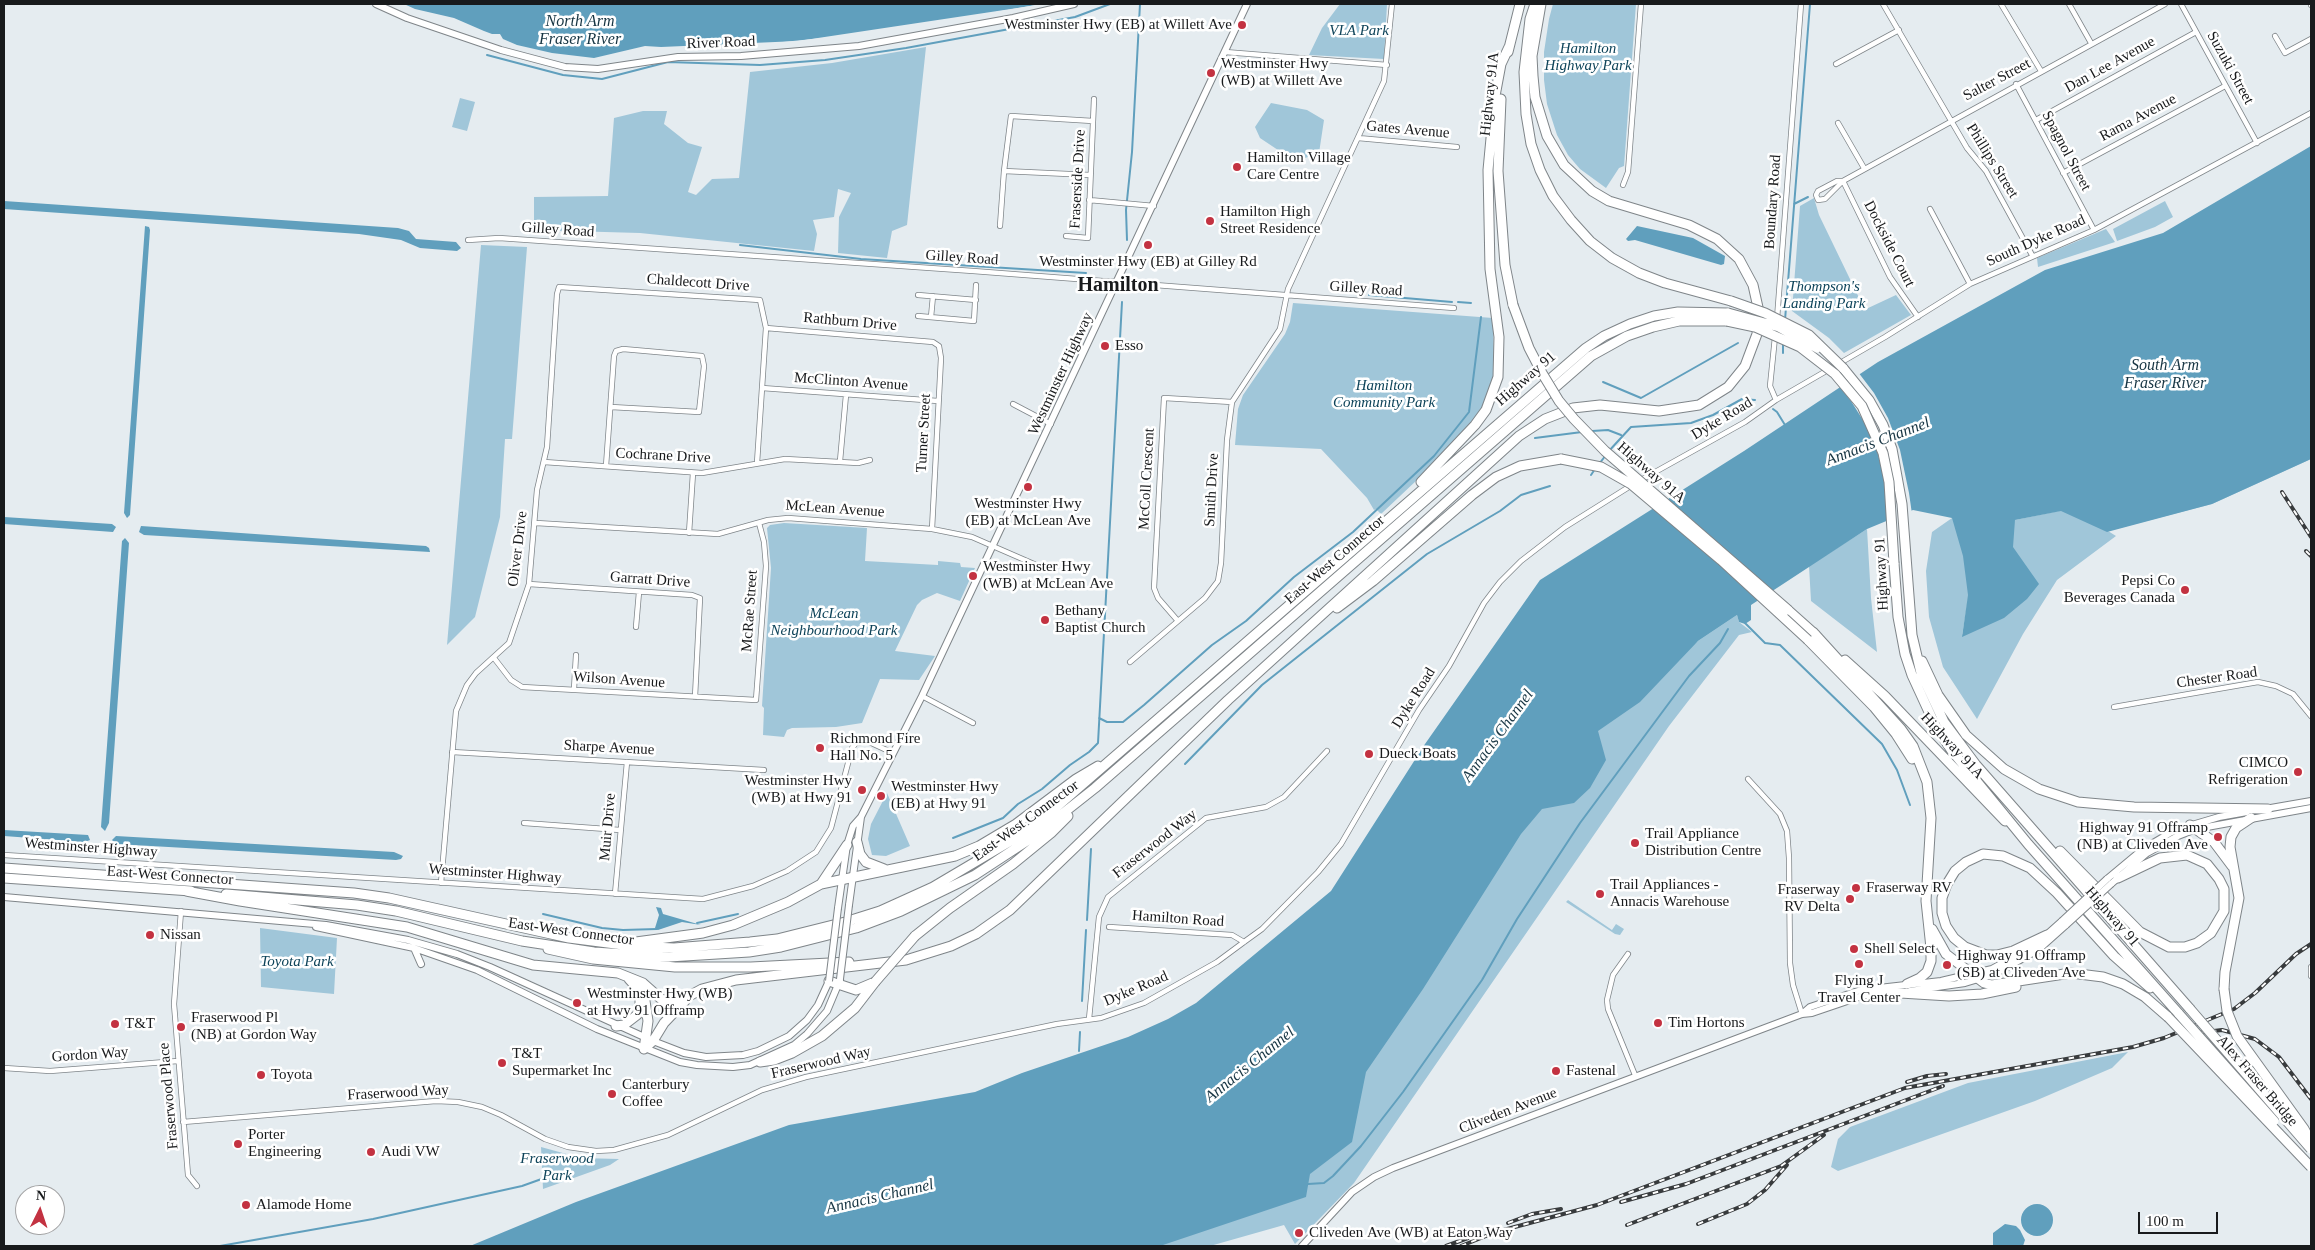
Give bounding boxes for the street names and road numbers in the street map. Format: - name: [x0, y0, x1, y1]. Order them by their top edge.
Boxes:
- street label: Suzuki Street: [2203, 28, 2257, 108]
- street label: River Road: [686, 33, 756, 53]
- street label: Dan Lee Avenue: [2062, 33, 2158, 97]
- street label: Highway 91A: [1477, 51, 1503, 137]
- street label: Salter Street: [1960, 55, 2034, 105]
- street label: Rama Avenue: [2097, 90, 2179, 146]
- street label: Spagnol Street: [2037, 108, 2095, 194]
- street label: Gates Avenue: [1366, 117, 1450, 143]
- street label: Phillips Street: [1962, 120, 2022, 202]
- street label: Fraserside Drive: [1066, 129, 1090, 229]
- street label: Boundary Road: [1761, 154, 1785, 250]
- street label: Dockside Court: [1860, 198, 1918, 290]
- street label: South Dyke Road: [1984, 211, 2088, 271]
- street label: Gilley Road: [521, 218, 595, 242]
- street label: Gilley Road: [925, 246, 999, 270]
- street label: Chaldecott Drive: [646, 270, 750, 296]
- street label: Gilley Road: [1329, 277, 1403, 301]
- street label: Rathburn Drive: [803, 309, 897, 335]
- street label: Westminster Highway: [1025, 310, 1097, 438]
- street label: Highway 91: [1492, 348, 1560, 410]
- street label: McClinton Avenue: [793, 369, 909, 395]
- street label: Turner Street: [913, 393, 935, 473]
- street label: Dyke Road: [1688, 394, 1756, 444]
- street label: McColl Crescent: [1135, 428, 1159, 530]
- street label: Highway 91A: [1613, 438, 1689, 508]
- street label: Cochrane Drive: [615, 445, 711, 467]
- street label: Smith Drive: [1201, 453, 1223, 527]
- street label: McLean Avenue: [785, 497, 885, 521]
- street label: Oliver Drive: [504, 510, 532, 588]
- street label: East-West Connector: [1281, 512, 1389, 608]
- street label: Highway 91: [1871, 537, 1893, 611]
- street label: Garratt Drive: [609, 568, 691, 592]
- street label: McRae Street: [738, 569, 762, 653]
- street label: Chester Road: [2176, 663, 2258, 693]
- street label: Dyke Road: [1388, 664, 1440, 732]
- street label: Wilson Avenue: [572, 668, 666, 692]
- street label: Highway 91A: [1917, 709, 1987, 783]
- street label: Sharpe Avenue: [563, 737, 655, 759]
- street label: East-West Connector: [969, 776, 1083, 866]
- street label: Muir Drive: [596, 792, 620, 862]
- street label: Fraserwood Way: [1109, 806, 1201, 882]
- street label: Westminster Highway: [24, 834, 158, 862]
- street label: Westminster Highway: [428, 860, 562, 888]
- street label: East-West Connector: [106, 863, 234, 889]
- street label: Highway 91: [2081, 883, 2143, 951]
- street label: Hamilton Road: [1131, 907, 1225, 931]
- street label: East-West Connector: [507, 914, 635, 950]
- street label: Dyke Road: [1101, 967, 1171, 1011]
- street label: Alex Fraser Bridge: [2212, 1032, 2302, 1130]
- street label: Fraserwood Place: [155, 1042, 183, 1150]
- street label: Gordon Way: [51, 1043, 129, 1067]
- street label: Fraserwood Way: [769, 1043, 873, 1083]
- street label: Fraserwood Way: [347, 1081, 449, 1105]
- street label: Cliveden Avenue: [1456, 1084, 1560, 1138]

